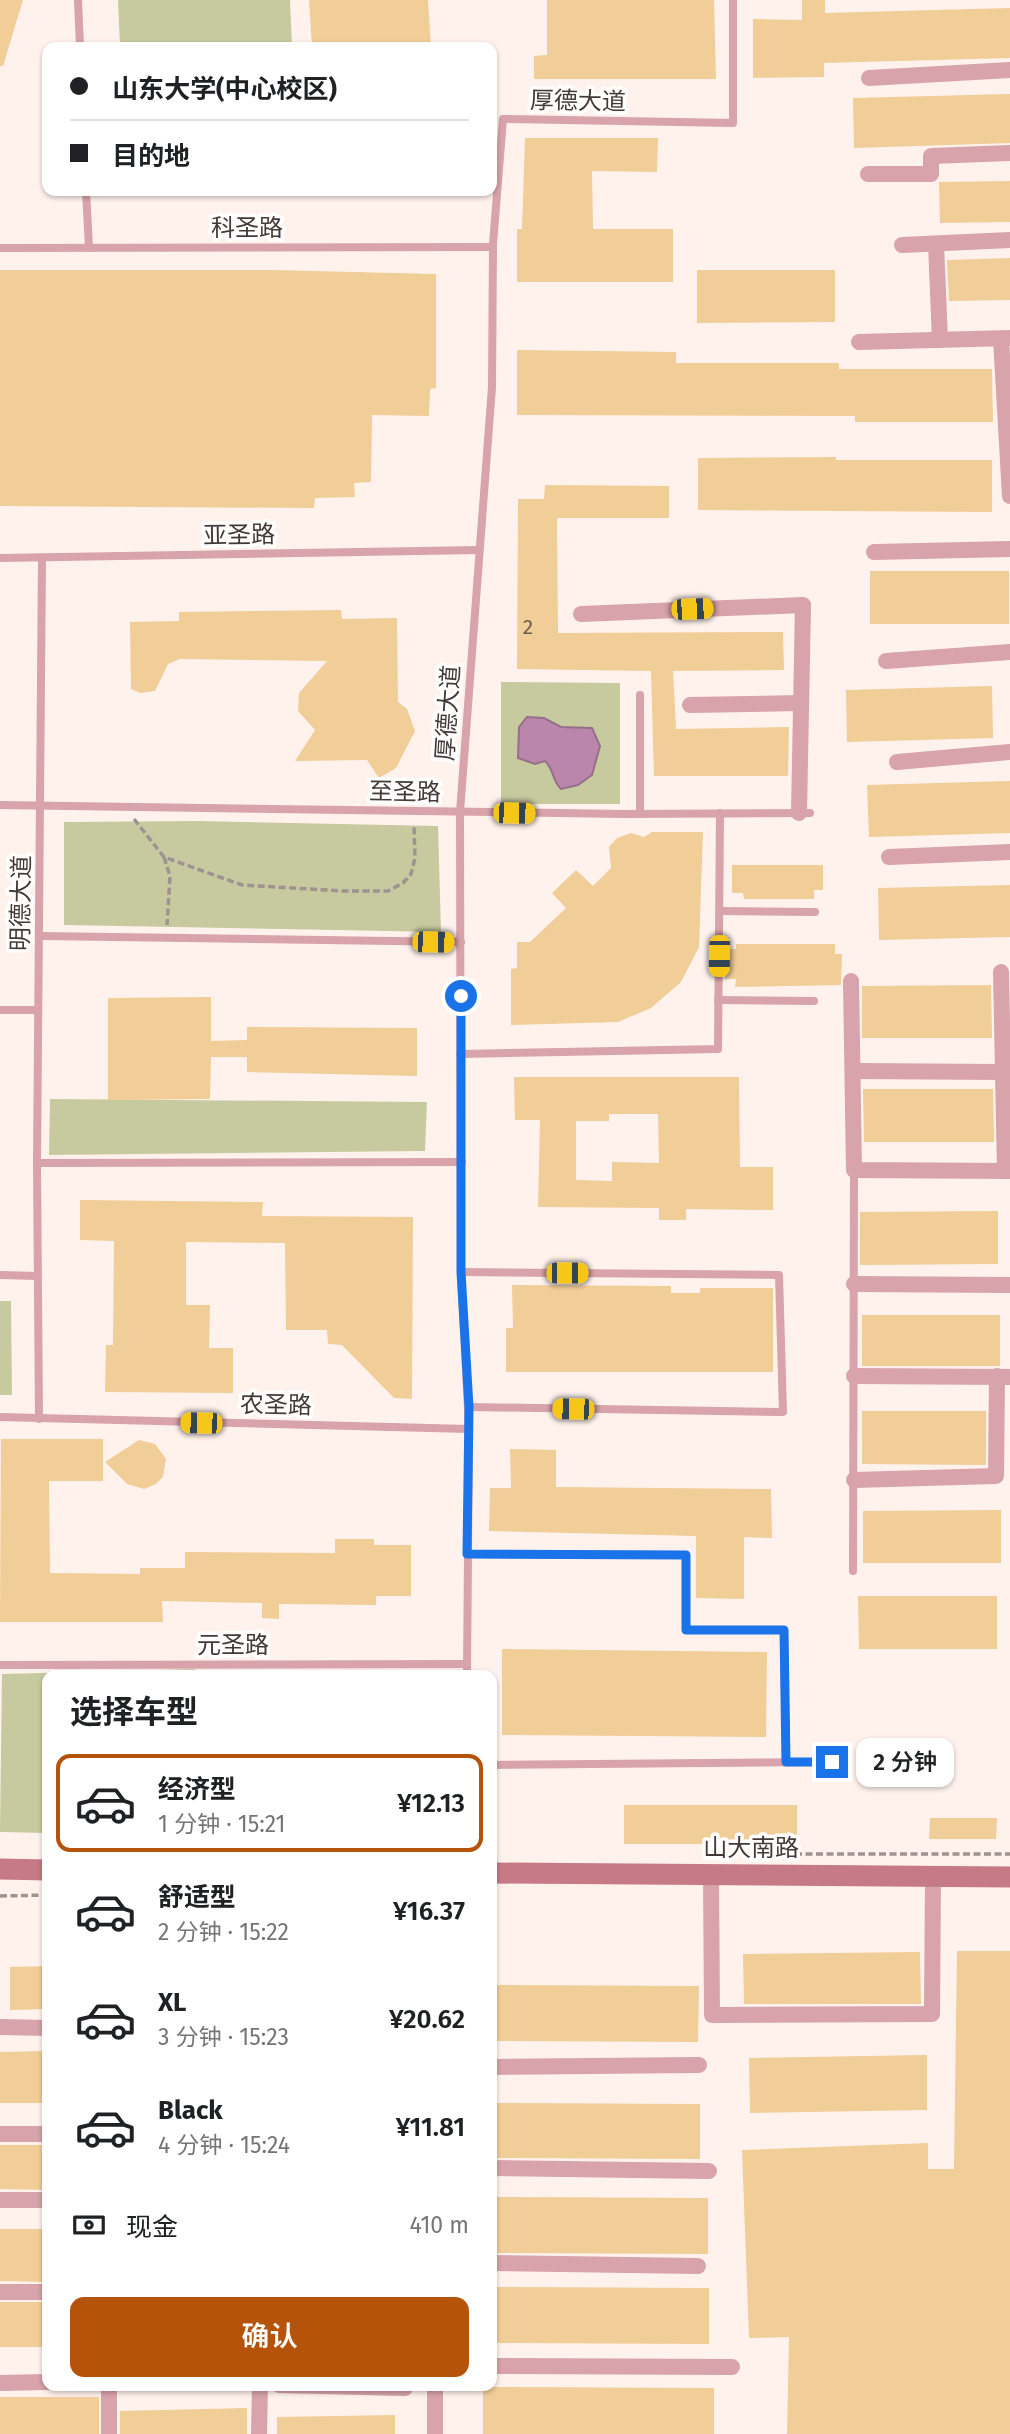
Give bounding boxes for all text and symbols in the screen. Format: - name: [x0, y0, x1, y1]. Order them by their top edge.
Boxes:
- text: 山东大学(中心校区): [112, 74, 337, 105]
- street label: 厚德大道: [530, 86, 626, 116]
- text: 目的地: [112, 141, 190, 172]
- street label: 科圣路: [211, 214, 283, 242]
- street label: 亚圣路: [203, 520, 275, 550]
- car: [671, 598, 714, 620]
- house number: 2: [523, 614, 533, 640]
- street label: 厚德大道: [431, 664, 465, 762]
- street label: 至圣路: [369, 777, 441, 807]
- car: [493, 802, 536, 824]
- street label: 明德大道: [6, 855, 36, 951]
- car: [412, 931, 455, 953]
- car: [709, 935, 730, 977]
- route start: [445, 980, 477, 1012]
- car: [547, 1263, 589, 1284]
- street label: 农圣路: [240, 1390, 312, 1420]
- car: [552, 1398, 595, 1420]
- car: [180, 1412, 223, 1434]
- street label: 元圣路: [197, 1631, 269, 1659]
- text: 选择车型: [70, 1693, 198, 1731]
- callout: 2 分钟: [856, 1738, 954, 1786]
- route end: [816, 1746, 848, 1778]
- text: 2 分钟: [873, 1748, 937, 1776]
- icon: car: [74, 1772, 137, 1835]
- text: 经济型: [158, 1774, 236, 1805]
- text: ¥12.13: [397, 1788, 465, 1819]
- text: 1 分钟 · 15:21: [158, 1810, 286, 1838]
- street label: 山大南路: [703, 1834, 799, 1862]
- icon: car: [74, 1880, 137, 1943]
- text: 舒适型: [158, 1882, 236, 1913]
- text: ¥16.37: [393, 1896, 465, 1927]
- text: 2 分钟 · 15:22: [158, 1918, 289, 1946]
- text: XL: [158, 1987, 186, 2018]
- icon: car: [74, 1988, 137, 2051]
- text: ¥20.62: [389, 2004, 465, 2035]
- text: 3 分钟 · 15:23: [158, 2023, 289, 2051]
- text: Black: [158, 2095, 223, 2126]
- icon: car: [74, 2096, 137, 2159]
- text: ¥11.81: [396, 2112, 465, 2143]
- text: 4 分钟 · 15:24: [158, 2131, 290, 2159]
- icon: cash: [70, 2206, 108, 2244]
- text: 410 m: [409, 2211, 469, 2239]
- text: 现金: [126, 2212, 178, 2243]
- button: 确认: [70, 2297, 469, 2377]

